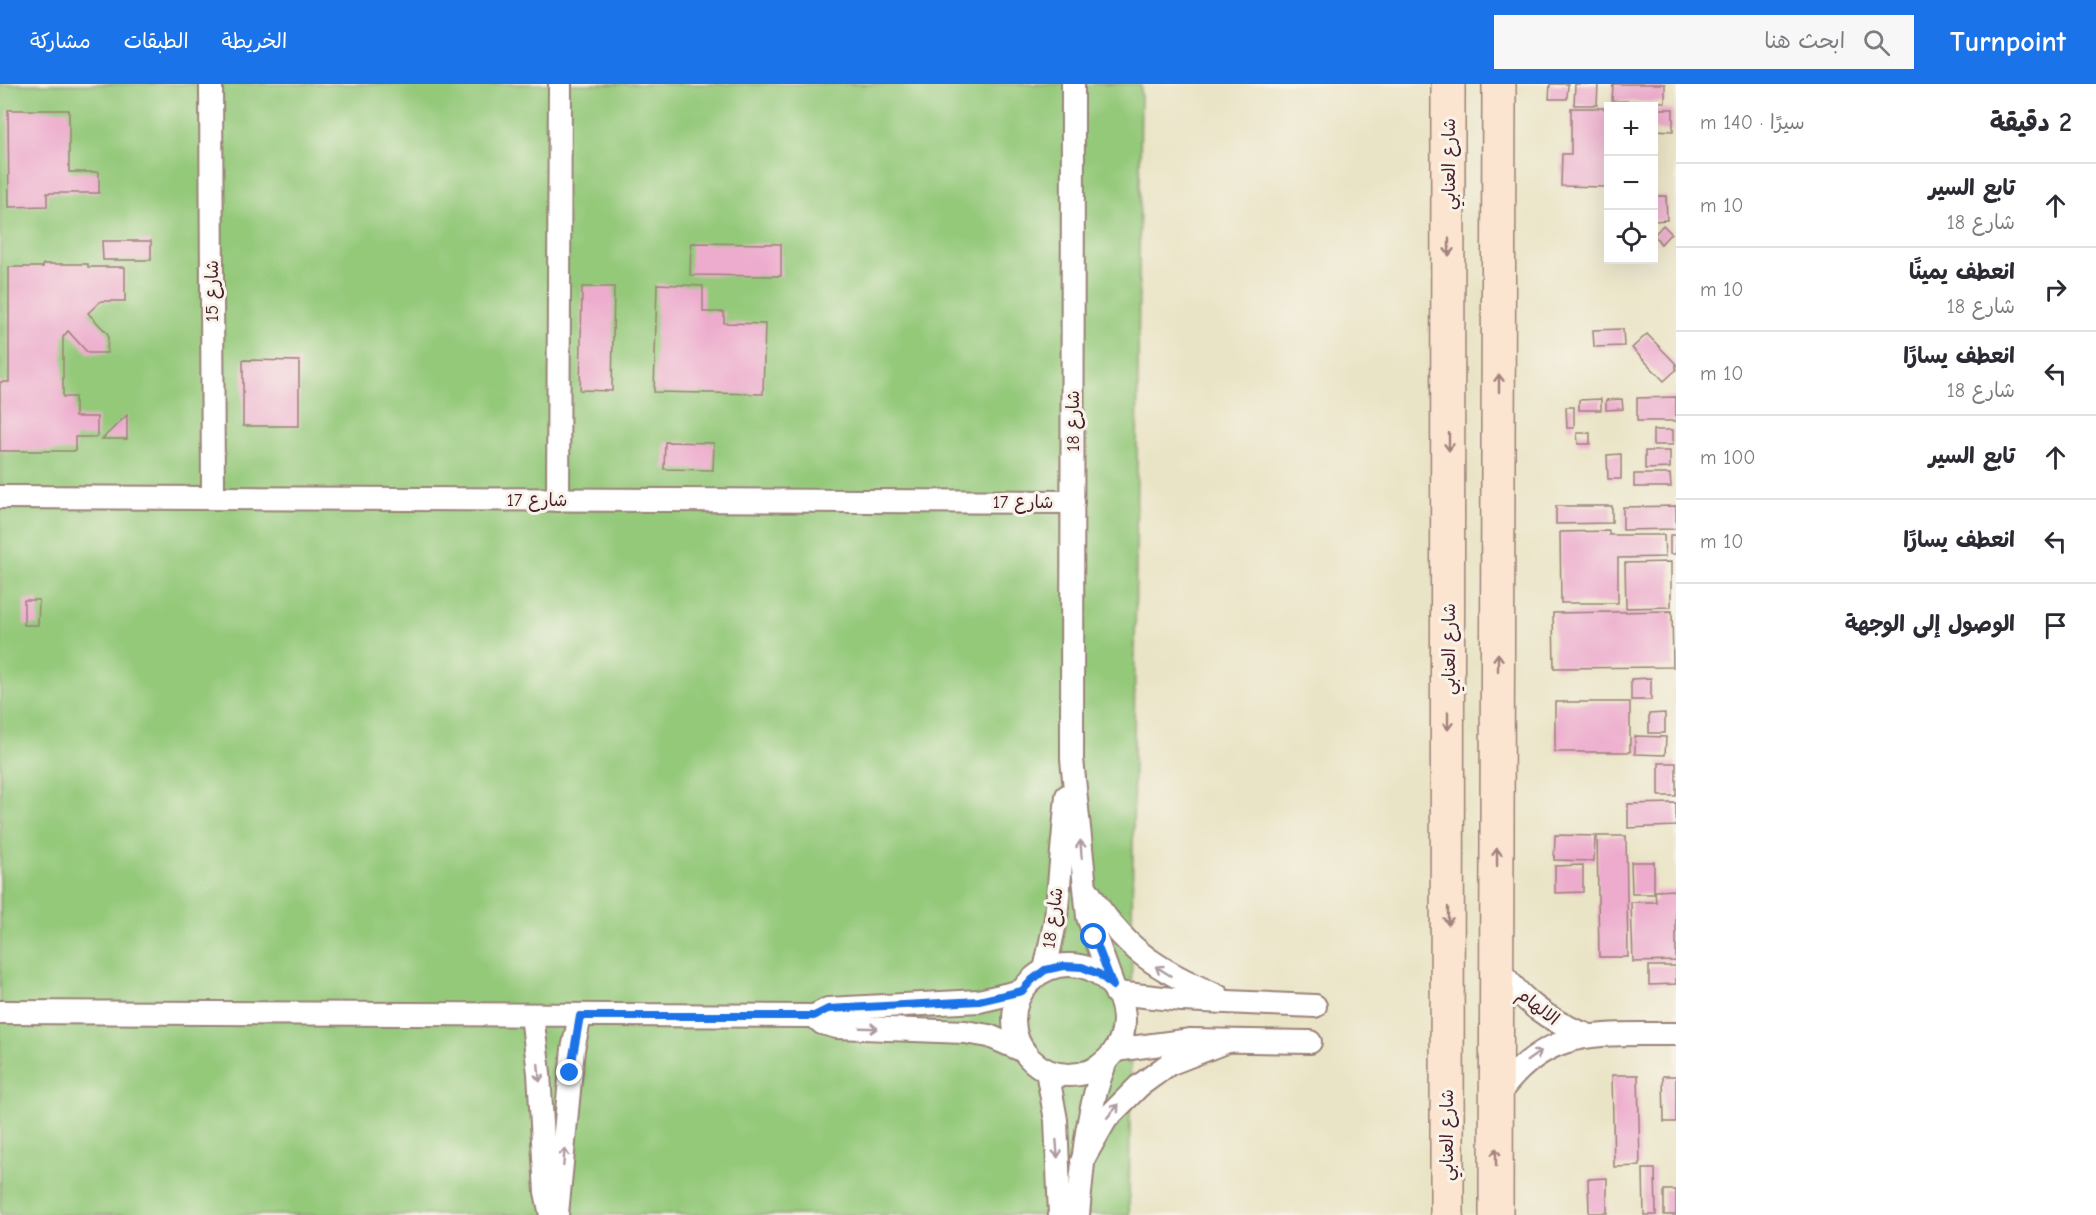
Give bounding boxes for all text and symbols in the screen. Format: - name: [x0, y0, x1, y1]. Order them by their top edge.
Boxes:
- search box: [1494, 15, 1914, 69]
- icon: search: [1860, 26, 1893, 59]
- text: Turnpoint: [1950, 26, 2066, 58]
- text: ابحث هنا: [1764, 28, 1845, 54]
- text: مشاركة: [30, 29, 91, 53]
- text: الطبقات: [124, 29, 189, 53]
- text: الخريطة: [222, 29, 287, 53]
- map controls: [1604, 102, 1658, 264]
- button: +: [1604, 102, 1658, 156]
- text: 2 دقيقة: [1990, 108, 2072, 138]
- text: سيرًا · 140 m: [1700, 111, 1805, 134]
- street label: شارع العنابي: [1439, 118, 1465, 210]
- button: −: [1604, 156, 1658, 210]
- text: تابع السير: [1929, 175, 2015, 201]
- icon: ahead: [2039, 189, 2072, 222]
- text: 10 m: [1700, 194, 1743, 217]
- button: locate: [1604, 210, 1658, 264]
- text: شارع 18: [1947, 211, 2015, 234]
- one-way arrow: [1443, 237, 1455, 257]
- text: انعطف يمينًا: [1909, 259, 2015, 285]
- street label: شارع 15: [202, 260, 224, 322]
- icon: right: [2039, 273, 2072, 306]
- text: 10 m: [1700, 278, 1743, 301]
- text: شارع 18: [1947, 295, 2015, 318]
- text: انعطف يسارًا: [1903, 343, 2015, 369]
- icon: left: [2039, 357, 2072, 390]
- text: 10 m: [1700, 362, 1743, 385]
- one-way arrow: [1493, 373, 1505, 393]
- text: شارع 18: [1947, 379, 2015, 402]
- street label: شارع 18: [1063, 390, 1085, 452]
- one-way arrow: [1443, 432, 1455, 452]
- icon: ahead: [2039, 441, 2072, 474]
- text: تابع السير: [1929, 443, 2015, 469]
- text: 100 m: [1700, 446, 1756, 469]
- street label: شارع 17: [507, 490, 567, 512]
- street label: شارع 17: [993, 492, 1053, 514]
- icon: left: [2039, 525, 2072, 558]
- text: انعطف يسارًا: [1903, 527, 2015, 553]
- text: 10 m: [1700, 530, 1743, 553]
- street label: شارع العنابي: [1439, 603, 1465, 695]
- icon: arrive: [2039, 609, 2072, 642]
- text: الوصول إلى الوجهة: [1845, 611, 2015, 637]
- one-way arrow: [1492, 652, 1504, 672]
- one-way arrow: [1442, 711, 1454, 731]
- one-way arrow: [1075, 839, 1086, 859]
- one-way arrow: [1491, 847, 1503, 867]
- street label: شارع 18: [1038, 886, 1069, 950]
- one-way arrow: [1442, 906, 1454, 926]
- route start: [1080, 923, 1106, 949]
- one-way arrow: [1155, 965, 1172, 977]
- street label: الالهام: [1511, 984, 1563, 1032]
- one-way arrow: [858, 1023, 878, 1034]
- one-way arrow: [1526, 1050, 1542, 1062]
- route end: [556, 1059, 582, 1085]
- one-way arrow: [534, 1062, 545, 1082]
- street label: شارع العنابي: [1437, 1089, 1463, 1181]
- one-way arrow: [1106, 1104, 1120, 1119]
- one-way arrow: [1052, 1139, 1063, 1159]
- one-way arrow: [1490, 1147, 1502, 1167]
- one-way arrow: [559, 1148, 570, 1168]

